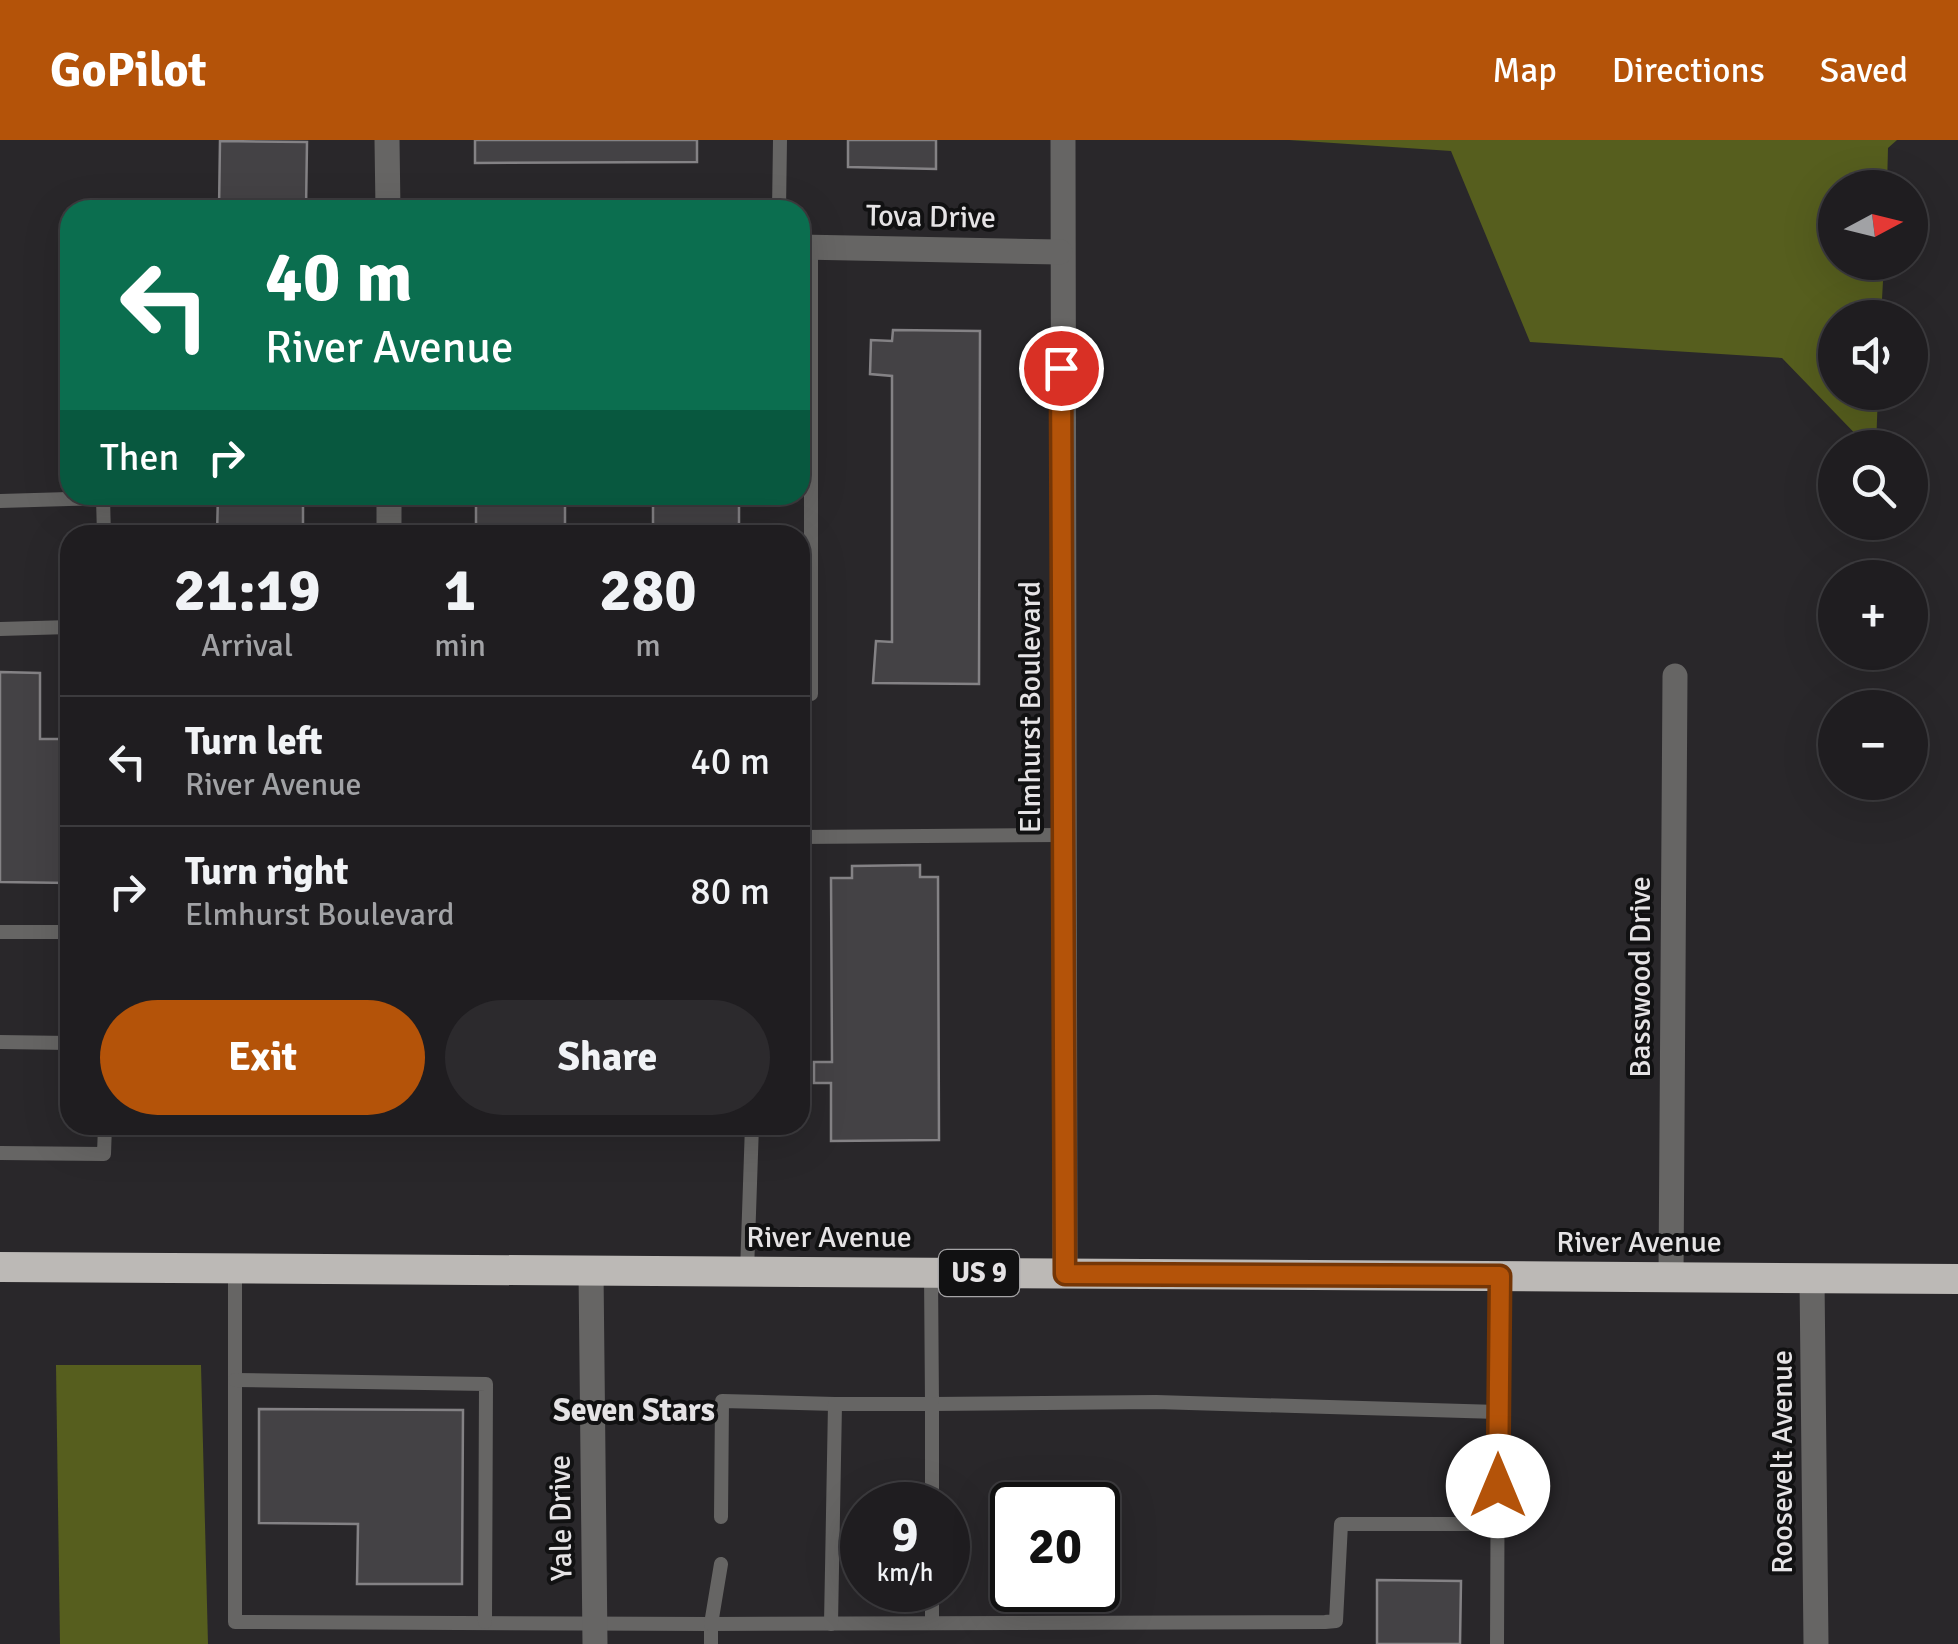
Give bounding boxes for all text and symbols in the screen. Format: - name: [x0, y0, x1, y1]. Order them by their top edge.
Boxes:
- text: GoPilot: [50, 41, 207, 100]
- text: Map: [1492, 49, 1557, 92]
- text: Directions: [1612, 49, 1765, 92]
- text: Saved: [1820, 49, 1908, 92]
- north arrow: [1818, 170, 1928, 280]
- map controls: [1818, 170, 1928, 800]
- street label: Tova Drive: [866, 197, 996, 237]
- text: 40 m: [265, 234, 413, 320]
- icon: left: [100, 240, 230, 370]
- button: sound: [1818, 300, 1928, 410]
- text: River Avenue: [265, 320, 513, 375]
- pin: [1019, 326, 1104, 411]
- icon: arrive: [1034, 341, 1089, 396]
- icon: right: [199, 430, 254, 485]
- button: search: [1818, 430, 1928, 540]
- text: Then: [100, 434, 179, 481]
- text: 21:19: [173, 554, 321, 628]
- text: 1: [444, 554, 476, 628]
- text: 280: [599, 554, 697, 628]
- button: +: [1818, 560, 1928, 670]
- street label: Elmhurst Boulevard: [1012, 581, 1049, 833]
- text: Arrival: [201, 626, 293, 665]
- text: min: [434, 626, 486, 665]
- text: m: [635, 626, 661, 665]
- button: −: [1818, 690, 1928, 800]
- text: Turn left: [185, 718, 323, 765]
- icon: left: [100, 734, 155, 789]
- text: 40 m: [690, 738, 770, 785]
- text: River Avenue: [185, 765, 362, 804]
- text: Turn right: [185, 848, 349, 895]
- icon: right: [100, 864, 155, 919]
- text: 80 m: [690, 868, 770, 915]
- street label: Basswood Drive: [1622, 876, 1659, 1078]
- text: Elmhurst Boulevard: [185, 895, 454, 934]
- button: Exit: [100, 1000, 425, 1115]
- button: Share: [445, 1000, 770, 1115]
- street label: River Avenue: [746, 1219, 912, 1256]
- street label: River Avenue: [1556, 1224, 1722, 1261]
- road number: US 9: [939, 1250, 1019, 1296]
- street label: Roosevelt Avenue: [1764, 1350, 1801, 1574]
- district label: Seven Stars: [553, 1391, 715, 1430]
- position arrow: [1446, 1434, 1550, 1538]
- street label: Yale Drive: [541, 1455, 581, 1581]
- speed limit sign: 20: [990, 1482, 1120, 1612]
- text: 9: [891, 1504, 919, 1566]
- text: km/h: [877, 1557, 933, 1588]

